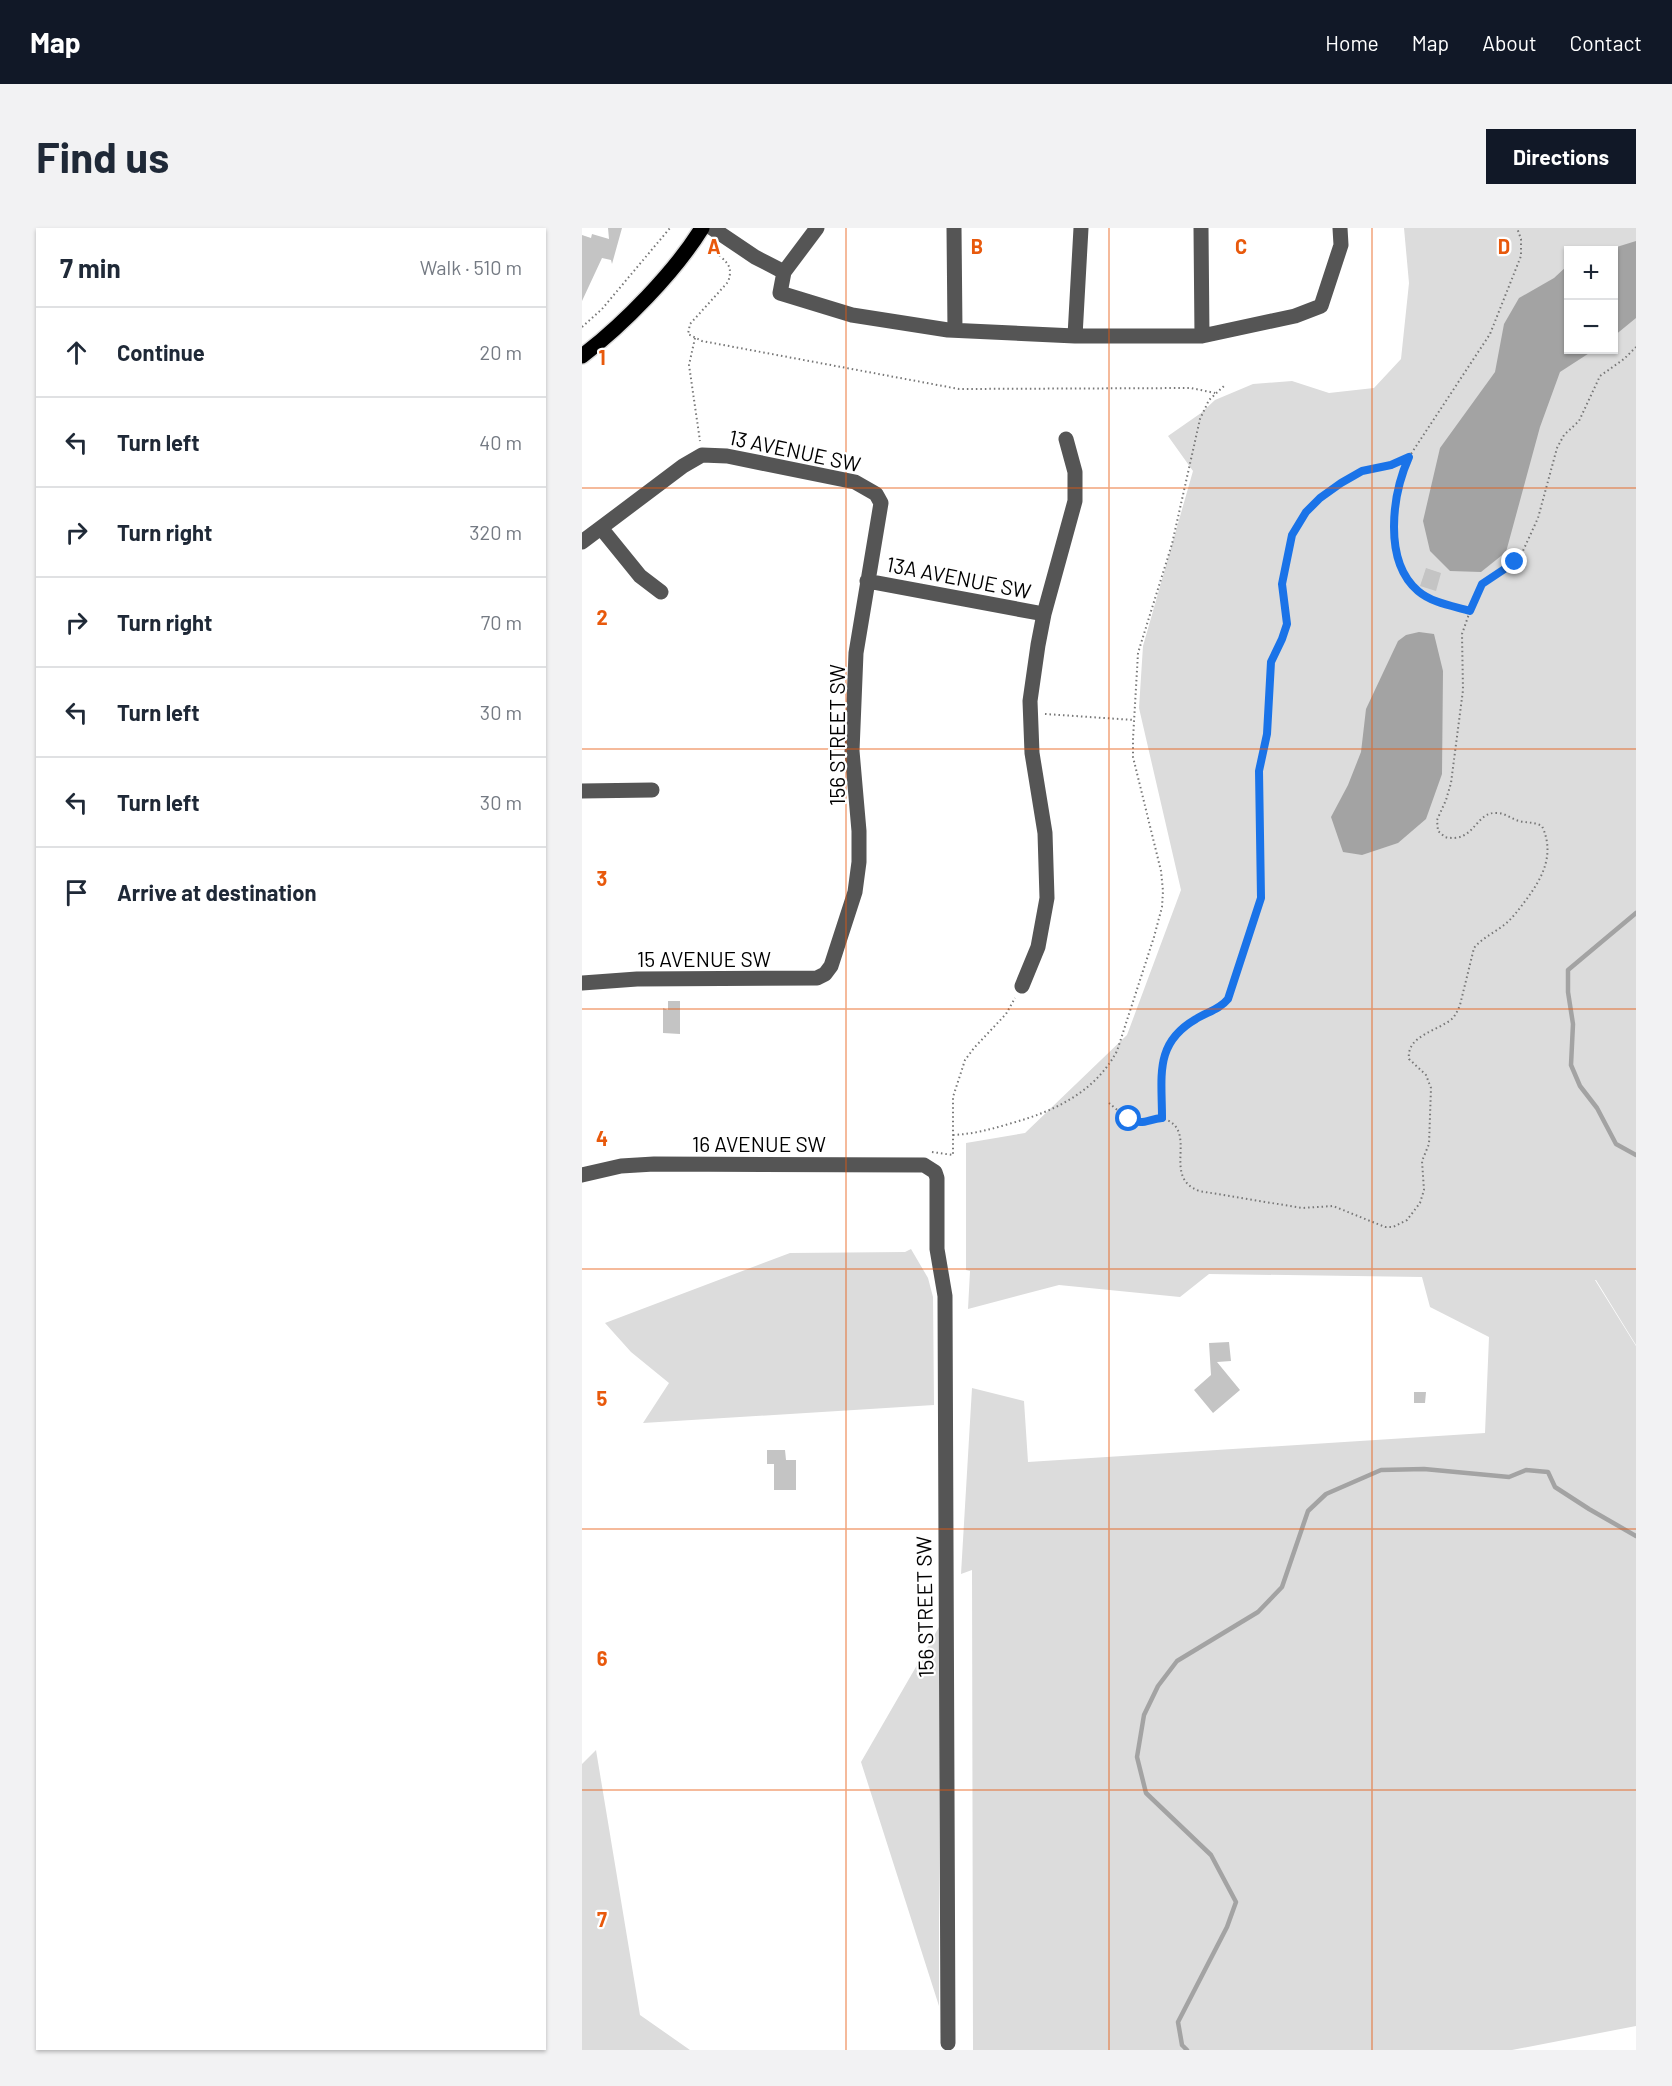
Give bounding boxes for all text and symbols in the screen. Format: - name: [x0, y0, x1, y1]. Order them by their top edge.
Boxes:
- text: Map: [30, 25, 81, 59]
- text: Home: [1325, 30, 1379, 55]
- text: Map: [1412, 30, 1449, 55]
- text: About: [1482, 30, 1537, 55]
- text: Contact: [1570, 30, 1642, 55]
- button: Directions: [1486, 129, 1636, 184]
- text: Find us: [36, 131, 169, 181]
- text: A: [707, 234, 721, 258]
- text: B: [971, 234, 983, 258]
- text: C: [1235, 234, 1247, 258]
- text: D: [1498, 234, 1510, 258]
- map controls: [1564, 246, 1618, 354]
- button: +: [1564, 246, 1618, 300]
- text: 7 min: [60, 252, 121, 283]
- text: Walk · 510 m: [420, 255, 522, 279]
- button: −: [1564, 300, 1618, 354]
- icon: ahead: [60, 336, 93, 369]
- text: Continue: [117, 339, 205, 365]
- text: 20 m: [479, 340, 522, 364]
- text: 1: [598, 345, 606, 369]
- street label: 13 AVENUE SW: [727, 424, 863, 476]
- icon: left: [60, 426, 93, 459]
- text: Turn left: [117, 429, 200, 455]
- text: 40 m: [479, 430, 522, 454]
- icon: right: [60, 516, 93, 549]
- text: Turn right: [117, 519, 212, 545]
- text: 320 m: [469, 520, 522, 544]
- route end: [1501, 548, 1527, 574]
- street label: 13A AVENUE SW: [885, 551, 1033, 603]
- text: 2: [596, 605, 608, 629]
- icon: right: [60, 606, 93, 639]
- text: Turn right: [117, 609, 212, 635]
- text: 70 m: [481, 610, 522, 634]
- street label: 156 STREET SW: [824, 664, 849, 806]
- icon: left: [60, 696, 93, 729]
- text: Turn left: [117, 699, 200, 725]
- text: 30 m: [480, 700, 522, 724]
- icon: left: [60, 786, 93, 819]
- text: Turn left: [117, 789, 200, 815]
- text: 30 m: [480, 790, 522, 814]
- text: 3: [597, 866, 607, 890]
- icon: arrive: [60, 876, 93, 909]
- text: Arrive at destination: [117, 879, 316, 905]
- street label: 15 AVENUE SW: [637, 946, 771, 971]
- route start: [1115, 1105, 1141, 1131]
- text: 4: [596, 1126, 608, 1150]
- street label: 16 AVENUE SW: [692, 1131, 826, 1156]
- text: 5: [597, 1386, 608, 1410]
- street label: 156 STREET SW: [910, 1536, 938, 1678]
- text: 6: [597, 1646, 608, 1670]
- text: 7: [597, 1907, 607, 1931]

